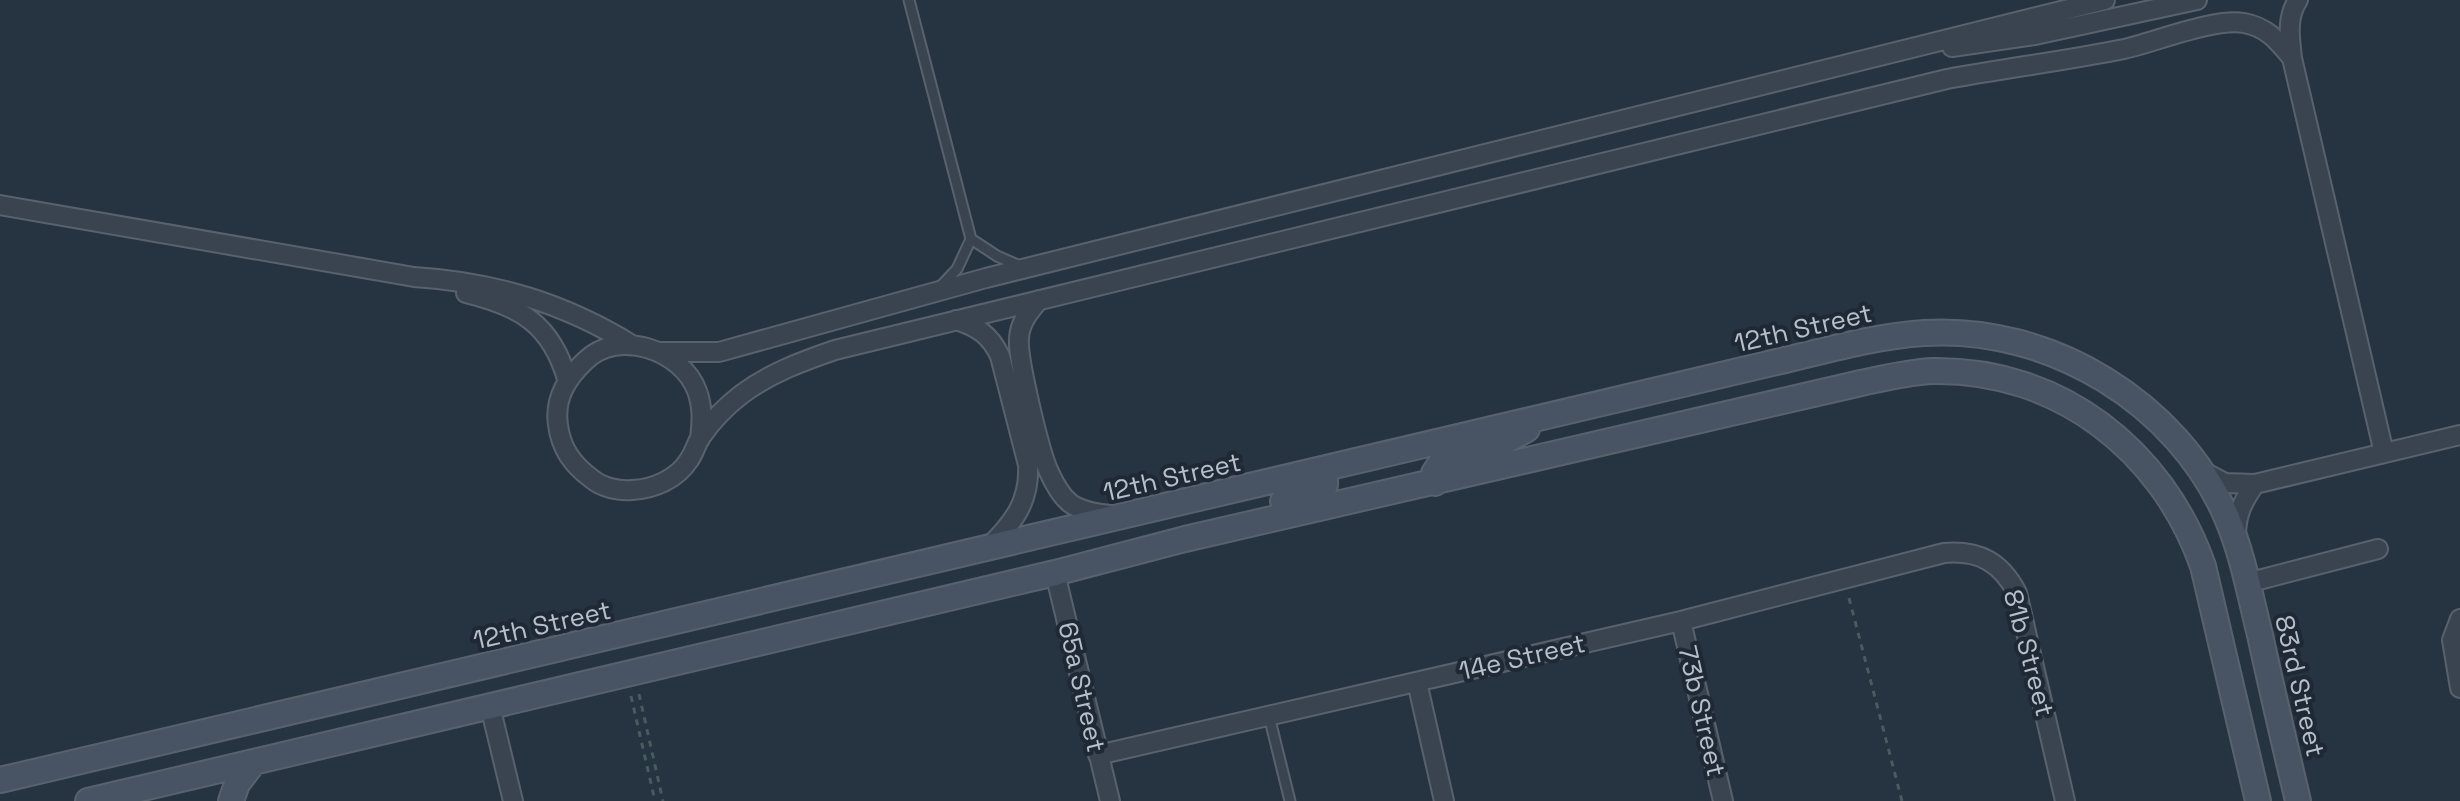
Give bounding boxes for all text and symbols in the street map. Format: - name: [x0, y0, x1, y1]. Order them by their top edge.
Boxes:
- street label: 12th Street: [1731, 296, 1875, 360]
- street label: 12th Street: [1100, 445, 1244, 509]
- street label: 81b Street: [1996, 586, 2062, 720]
- street label: 12th Street: [470, 593, 614, 657]
- street label: 83rd Street: [2267, 612, 2333, 760]
- street label: 65a Street: [1051, 619, 1113, 755]
- street label: 14e Street: [1455, 626, 1589, 688]
- street label: 73b Street: [1670, 642, 1734, 780]

